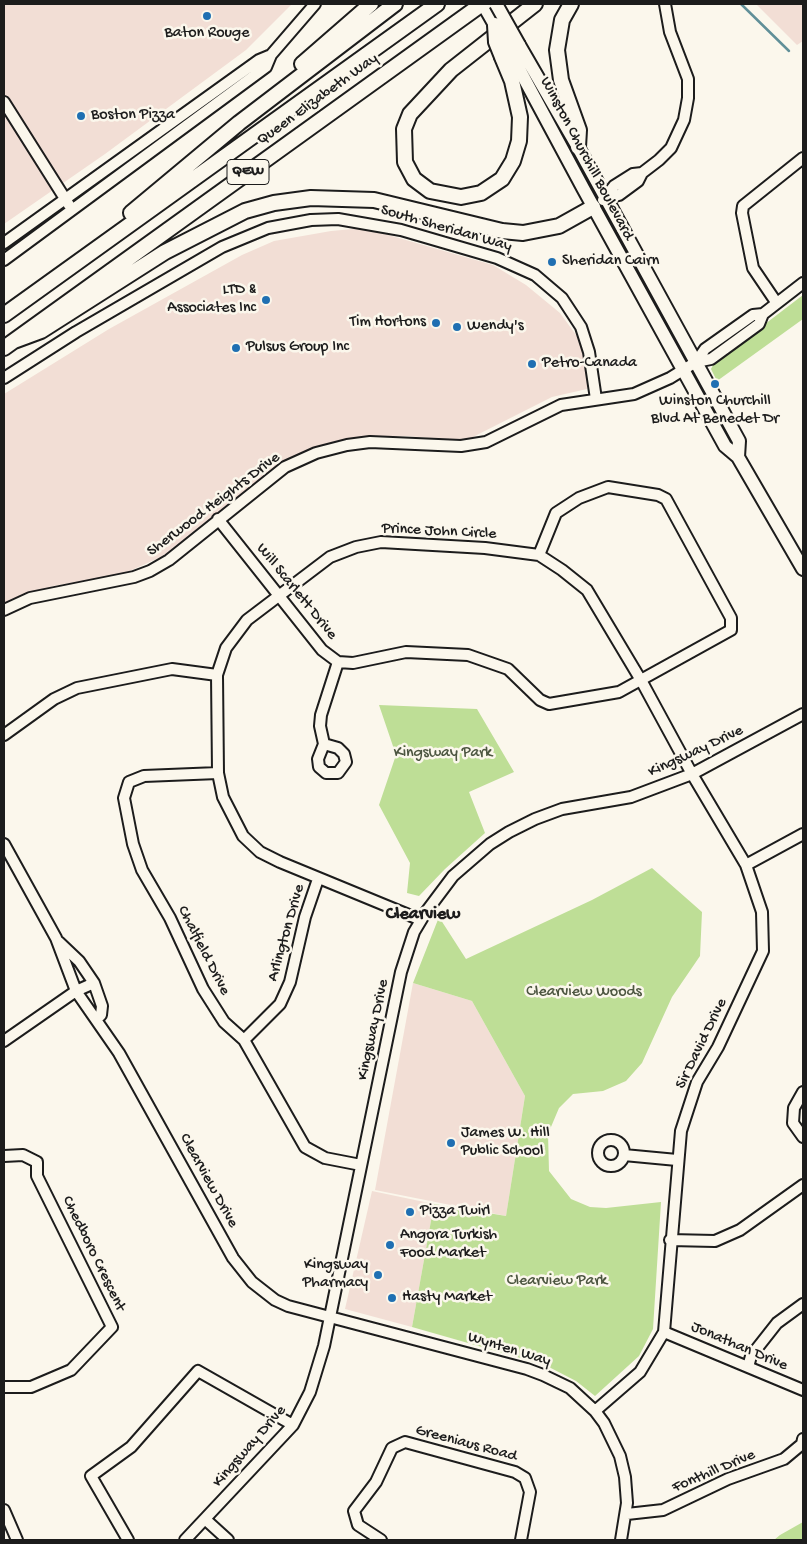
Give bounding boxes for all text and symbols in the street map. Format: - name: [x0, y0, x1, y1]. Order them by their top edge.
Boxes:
- marker: Baton Rouge: [201, 10, 213, 22]
- place label: Baton Rouge: [165, 24, 249, 44]
- street label: Queen Elizabeth Way: [254, 50, 382, 150]
- street label: Winston Churchill Boulevard: [535, 74, 637, 244]
- place label: Boston Pizza: [91, 106, 175, 126]
- marker: Boston Pizza: [75, 110, 87, 122]
- road number: QEW: [227, 160, 269, 184]
- street label: South Sheridan Way: [378, 201, 514, 257]
- place label: Sheridan Cairn: [562, 252, 659, 272]
- marker: Sheridan Cairn: [546, 256, 558, 268]
- place label: LTD & Associates Inc: [167, 281, 256, 319]
- marker: LTD & Associates Inc: [260, 294, 272, 306]
- place label: Tim Hortons: [350, 313, 426, 333]
- marker: Tim Hortons: [430, 317, 442, 329]
- place label: Wendy's: [467, 317, 524, 337]
- marker: Wendy's: [451, 321, 463, 333]
- place label: Pulsus Group Inc: [246, 338, 349, 358]
- marker: Pulsus Group Inc: [230, 342, 242, 354]
- place label: Petro-Canada: [542, 354, 637, 374]
- marker: Petro-Canada: [526, 358, 538, 370]
- marker: Winston Churchill Blvd At Benedet Dr: [709, 378, 721, 390]
- place label: Winston Churchill Blvd At Benedet Dr: [651, 392, 779, 430]
- street label: Sherwood Heights Drive: [144, 449, 284, 561]
- street label: Prince John Circle: [381, 519, 497, 545]
- street label: Will Scarlett Drive: [251, 540, 341, 644]
- street label: Kingsway Drive: [645, 722, 747, 782]
- park label: Kingsway Park: [394, 744, 492, 764]
- street label: Arlington Drive: [264, 882, 310, 984]
- street label: Chalfield Drive: [172, 903, 234, 999]
- district label: Clearview: [386, 904, 460, 926]
- street label: Kingsway Drive: [354, 978, 394, 1082]
- park label: Clearview Woods: [526, 983, 642, 1003]
- street label: Sir David Drive: [672, 996, 732, 1092]
- place label: James W. Hill Public School: [461, 1124, 550, 1162]
- street label: Clearview Drive: [174, 1130, 242, 1232]
- marker: James W. Hill Public School: [445, 1137, 457, 1149]
- street label: Chedboro Crescent: [57, 1193, 129, 1315]
- place label: Pizza Twirl: [420, 1202, 490, 1222]
- marker: Pizza Twirl: [404, 1206, 416, 1218]
- place label: Angora Turkish Food Market: [400, 1226, 497, 1264]
- marker: Angora Turkish Food Market: [384, 1239, 396, 1251]
- place label: Kingsway Pharmacy: [302, 1256, 368, 1294]
- marker: Kingsway Pharmacy: [372, 1269, 384, 1281]
- park label: Clearview Park: [507, 1272, 607, 1292]
- place label: Hasty Market: [402, 1288, 492, 1308]
- marker: Hasty Market: [386, 1292, 398, 1304]
- street label: Jonathan Drive: [688, 1318, 790, 1376]
- street label: Wynten Way: [465, 1328, 553, 1372]
- street label: Kingsway Drive: [209, 1402, 291, 1492]
- street label: Greeniaus Road: [413, 1421, 519, 1467]
- street label: Fonthill Drive: [670, 1446, 758, 1498]

